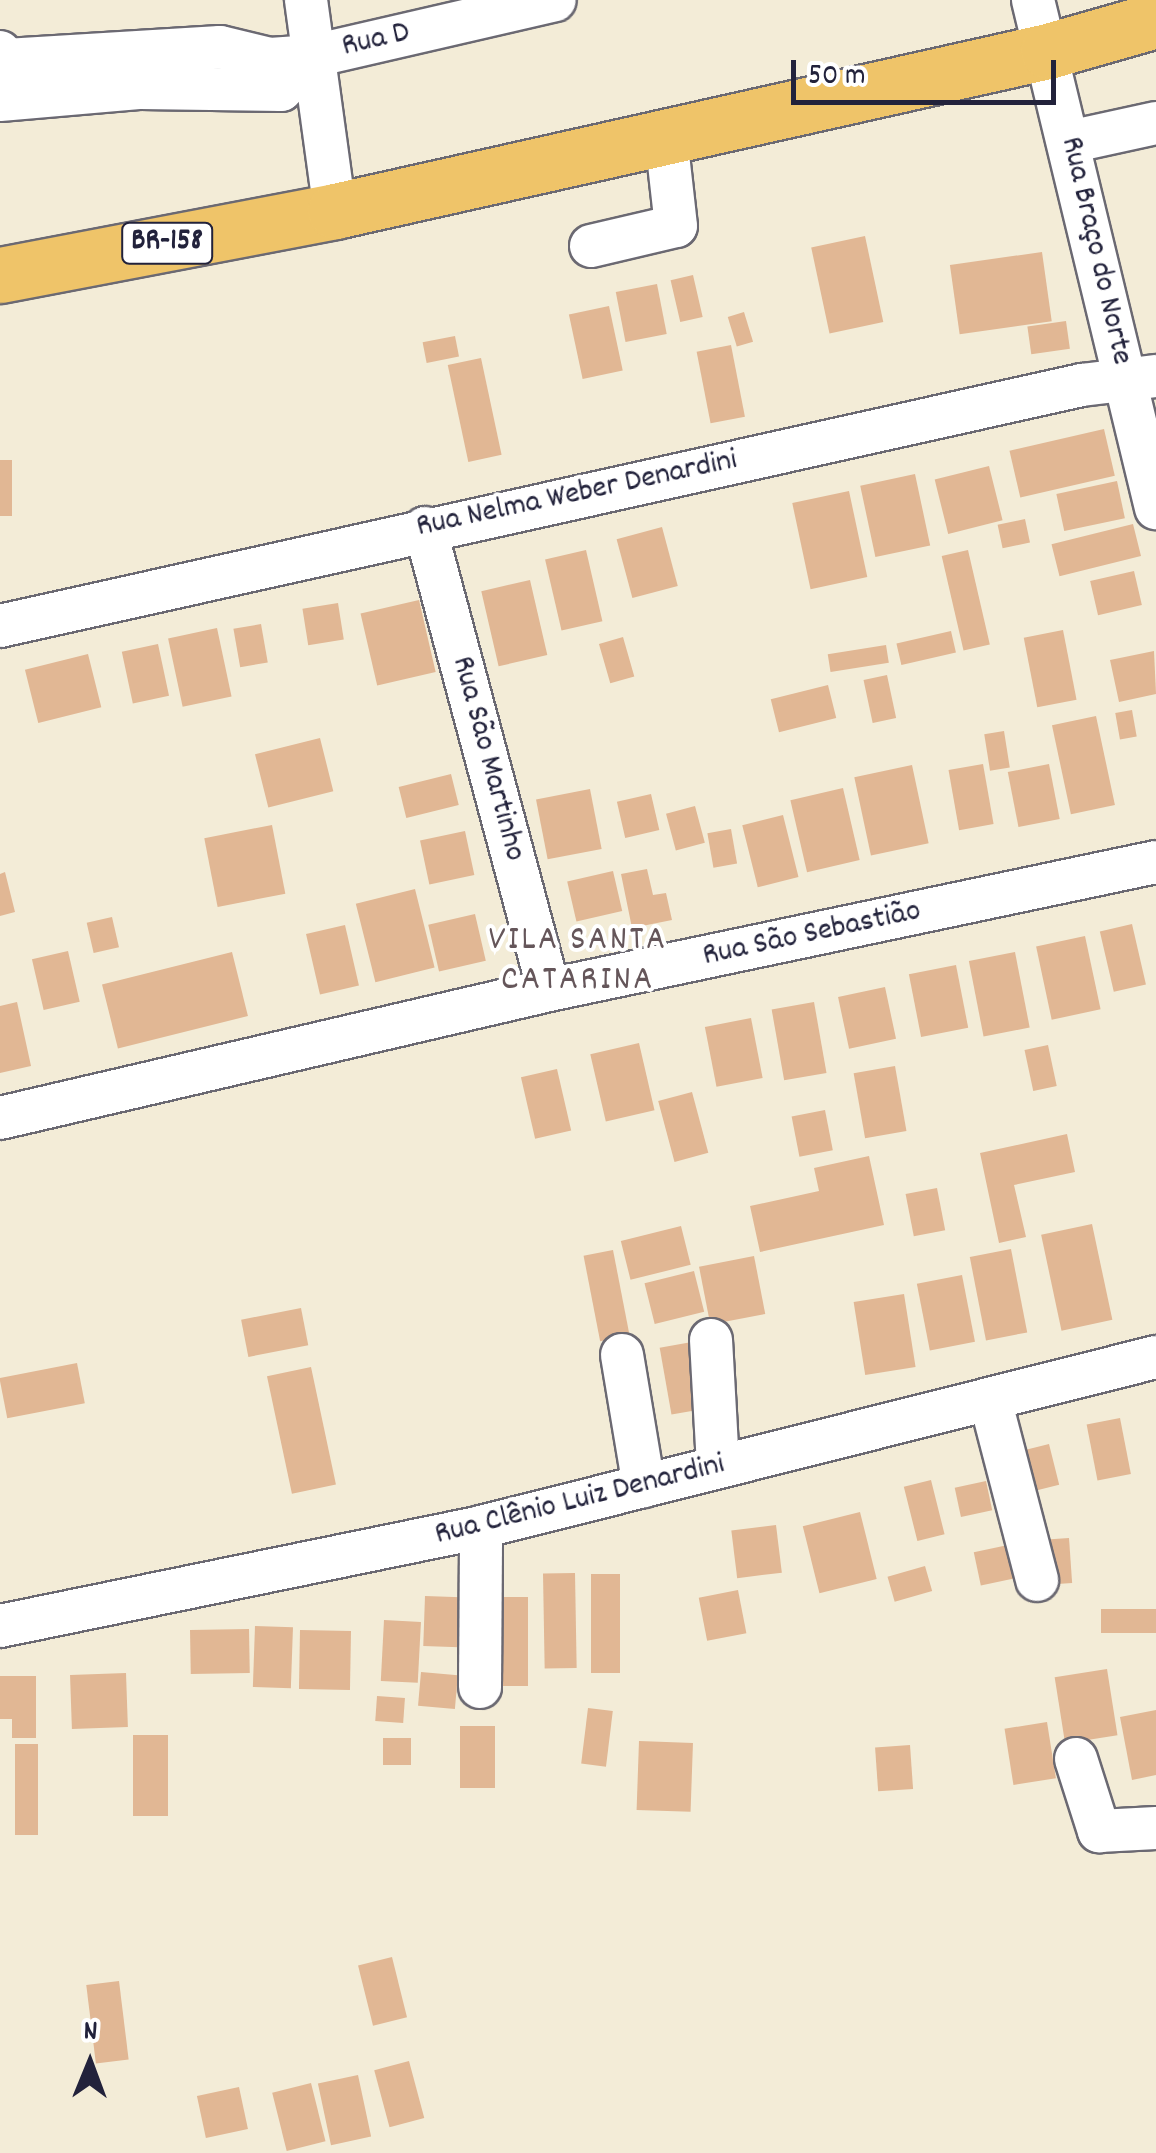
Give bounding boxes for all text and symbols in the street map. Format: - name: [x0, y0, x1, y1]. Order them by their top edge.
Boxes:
- street label: Rua D: [338, 15, 414, 67]
- scale bar: [796, 40, 1061, 102]
- text: 50 m: [808, 56, 866, 99]
- street label: Rua Braço do Norte: [1050, 133, 1140, 369]
- road number: BR-158: [120, 218, 214, 268]
- street label: Rua Nelma Weber Denardini: [413, 442, 741, 548]
- street label: Rua São Martinho: [441, 652, 533, 866]
- street label: Rua São Sebastião: [700, 893, 924, 977]
- district label: VILA SANTA CATARINA: [488, 920, 668, 1002]
- street label: Rua Clênio Luiz Denardini: [431, 1446, 729, 1556]
- north arrow: [40, 2013, 140, 2113]
- text: N: [83, 2013, 98, 2053]

